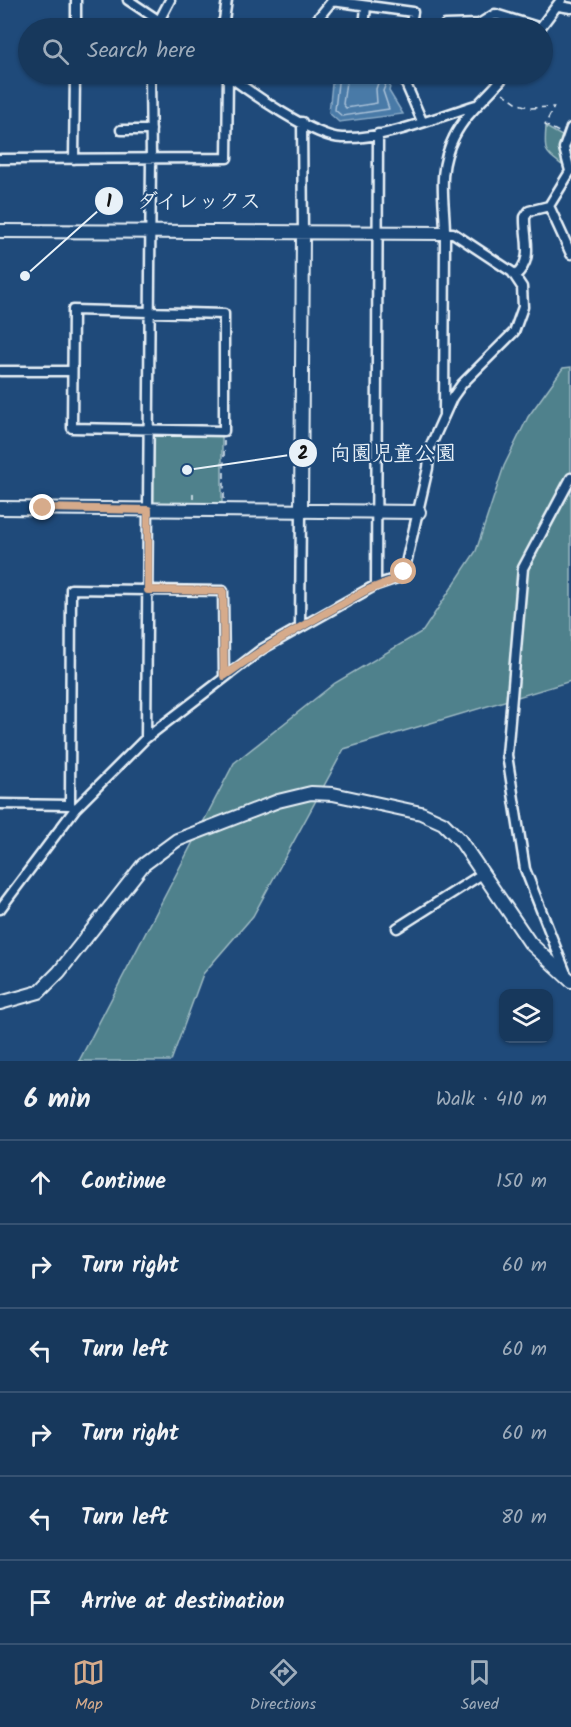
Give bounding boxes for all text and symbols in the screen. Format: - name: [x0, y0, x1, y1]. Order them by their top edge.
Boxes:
- search box: [18, 18, 553, 84]
- text: Search here: [87, 34, 195, 69]
- icon: search: [39, 35, 72, 68]
- callout: ダイレックス: [94, 181, 274, 220]
- text: ダイレックス: [137, 186, 261, 219]
- text: 1: [106, 188, 112, 217]
- callout: 向園児童公園: [288, 433, 468, 472]
- text: 向園児童公園: [330, 438, 456, 471]
- text: 2: [298, 440, 308, 469]
- route end: [29, 494, 55, 520]
- route start: [390, 558, 416, 584]
- map controls: [499, 989, 553, 1043]
- button: layers: [499, 989, 553, 1043]
- text: 6 min: [24, 1079, 91, 1121]
- text: Walk · 410 m: [436, 1084, 547, 1116]
- text: Continue: [81, 1165, 166, 1200]
- icon: ahead: [24, 1166, 57, 1199]
- text: 150 m: [496, 1166, 547, 1198]
- text: Turn right: [81, 1249, 179, 1284]
- icon: right: [24, 1250, 57, 1283]
- text: 60 m: [502, 1250, 547, 1282]
- text: Turn left: [81, 1333, 168, 1368]
- icon: left: [24, 1334, 57, 1367]
- text: 60 m: [502, 1334, 547, 1366]
- text: Turn right: [81, 1417, 179, 1452]
- icon: right: [24, 1418, 57, 1451]
- text: 60 m: [502, 1418, 547, 1450]
- text: Turn left: [81, 1501, 168, 1536]
- icon: left: [24, 1502, 57, 1535]
- text: 80 m: [501, 1502, 547, 1534]
- text: Arrive at destination: [81, 1585, 284, 1620]
- icon: arrive: [24, 1586, 57, 1619]
- tab: Map: [72, 1656, 105, 1717]
- tab: Directions: [250, 1656, 316, 1717]
- tab: Saved: [461, 1656, 499, 1717]

